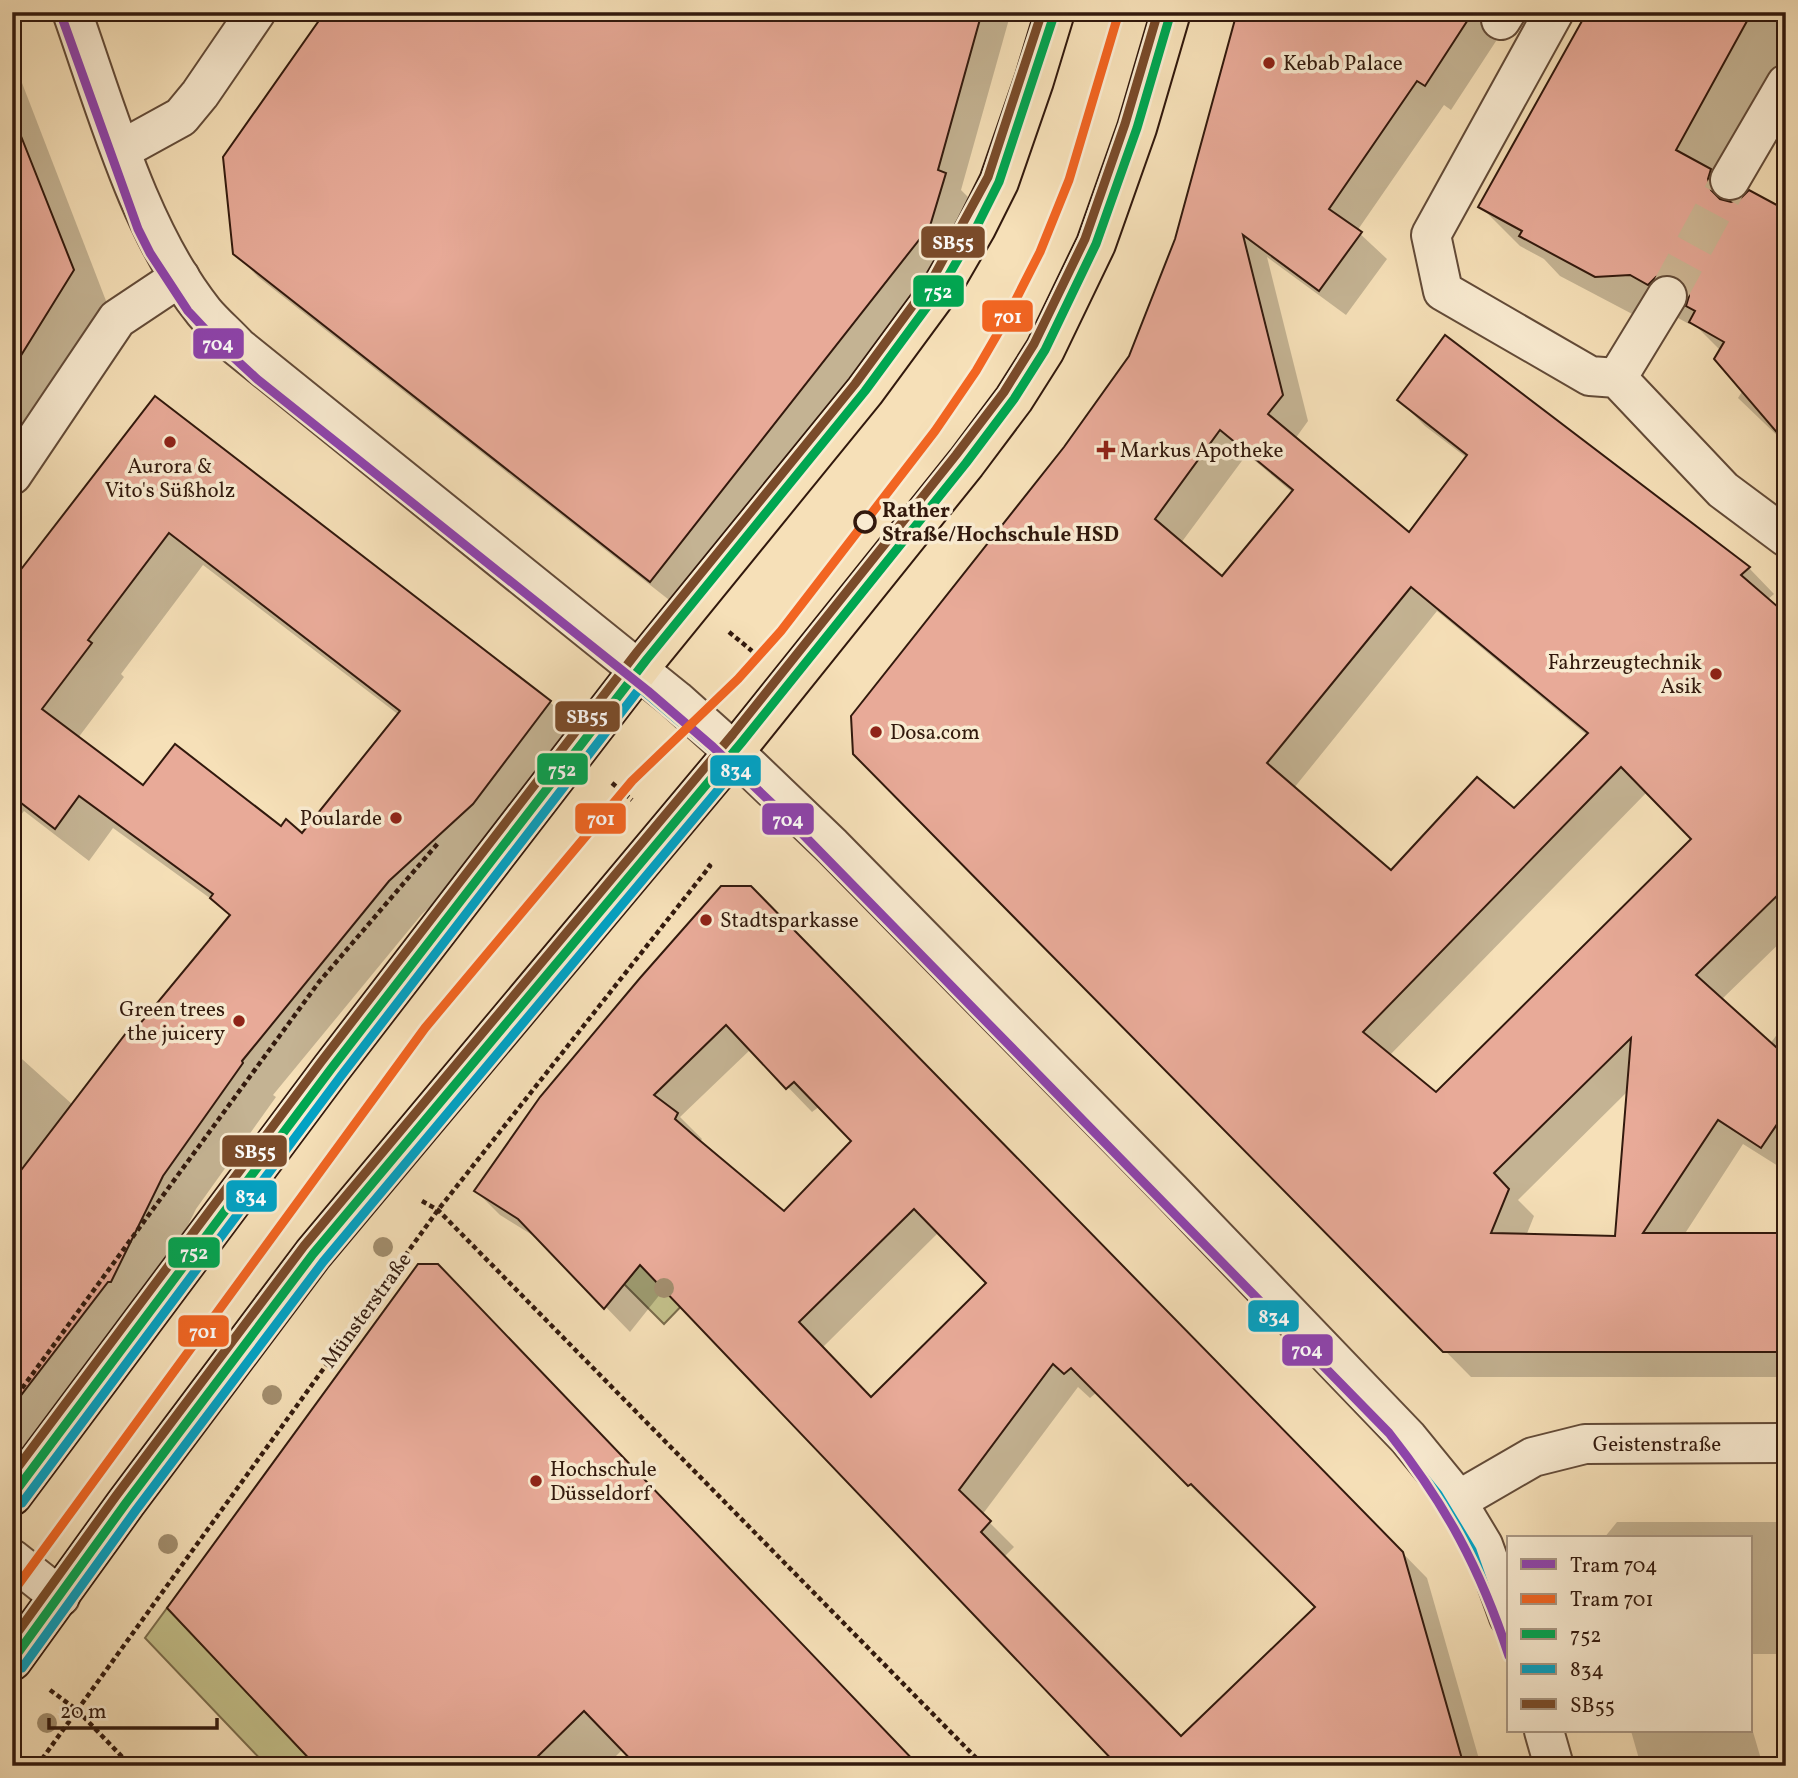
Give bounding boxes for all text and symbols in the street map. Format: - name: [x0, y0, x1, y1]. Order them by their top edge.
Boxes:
- place label: Kebab Palace: [1283, 50, 1403, 79]
- marker: Kebab Palace: [1261, 55, 1277, 71]
- line badge: SB55: [920, 225, 986, 259]
- text: SB55: [932, 231, 974, 257]
- line badge: 752: [912, 274, 965, 308]
- text: 752: [924, 280, 952, 306]
- line badge: 701: [981, 299, 1034, 333]
- text: 701: [994, 305, 1022, 331]
- line badge: 704: [192, 327, 245, 360]
- text: 704: [202, 332, 234, 358]
- marker: Aurora & Vito's Süßholz: [162, 434, 178, 450]
- place label: Markus Apotheke: [1120, 437, 1283, 466]
- marker: Markus Apotheke: [1098, 442, 1114, 458]
- place label: Aurora & Vito's Süßholz: [105, 453, 235, 506]
- place label: Rather Straße/Hochschule HSD: [882, 497, 1119, 550]
- marker: Rather Straße/Hochschule HSD: [854, 511, 876, 533]
- place label: Fahrzeugtechnik Asik: [1548, 649, 1703, 702]
- marker: Fahrzeugtechnik Asik: [1708, 666, 1724, 682]
- line badge: SB55: [554, 700, 621, 733]
- text: SB55: [566, 705, 608, 731]
- place label: Dosa.com: [890, 719, 980, 748]
- marker: Dosa.com: [868, 724, 884, 740]
- line badge: 752: [536, 752, 589, 786]
- line badge: 834: [709, 754, 762, 787]
- text: 752: [548, 758, 576, 784]
- text: 834: [720, 759, 752, 785]
- line badge: 701: [574, 802, 627, 835]
- line badge: 704: [761, 802, 815, 836]
- place label: Poularde: [300, 805, 382, 834]
- text: 701: [587, 807, 615, 833]
- text: 704: [772, 808, 804, 834]
- marker: Poularde: [388, 810, 404, 826]
- place label: Stadtsparkasse: [720, 907, 859, 936]
- marker: Stadtsparkasse: [698, 912, 714, 928]
- place label: Green trees the juicery: [119, 996, 226, 1049]
- marker: Green trees the juicery: [231, 1013, 247, 1029]
- line badge: SB55: [221, 1134, 288, 1168]
- text: SB55: [234, 1140, 276, 1166]
- line badge: 834: [225, 1179, 278, 1213]
- text: 834: [235, 1185, 267, 1211]
- line badge: 752: [167, 1236, 221, 1269]
- text: 752: [180, 1241, 208, 1267]
- street label: Münsterstraße: [315, 1247, 419, 1375]
- line badge: 834: [1247, 1299, 1300, 1333]
- text: 834: [1258, 1305, 1290, 1331]
- line badge: 701: [177, 1314, 230, 1348]
- text: 701: [189, 1320, 217, 1346]
- line badge: 704: [1281, 1333, 1334, 1367]
- text: 704: [1291, 1338, 1323, 1364]
- street label: Geistenstraße: [1593, 1431, 1721, 1460]
- place label: Hochschule Düsseldorf: [550, 1456, 657, 1509]
- marker: Hochschule Düsseldorf: [528, 1473, 544, 1489]
- legend: [1507, 1536, 1752, 1732]
- text: Tram 704: [1570, 1552, 1657, 1581]
- text: Tram 701: [1570, 1586, 1654, 1615]
- text: 752: [1570, 1622, 1602, 1651]
- text: 834: [1570, 1656, 1604, 1685]
- scale bar: [49, 1687, 217, 1731]
- text: SB55: [1570, 1692, 1615, 1721]
- text: 20 m: [60, 1698, 106, 1727]

